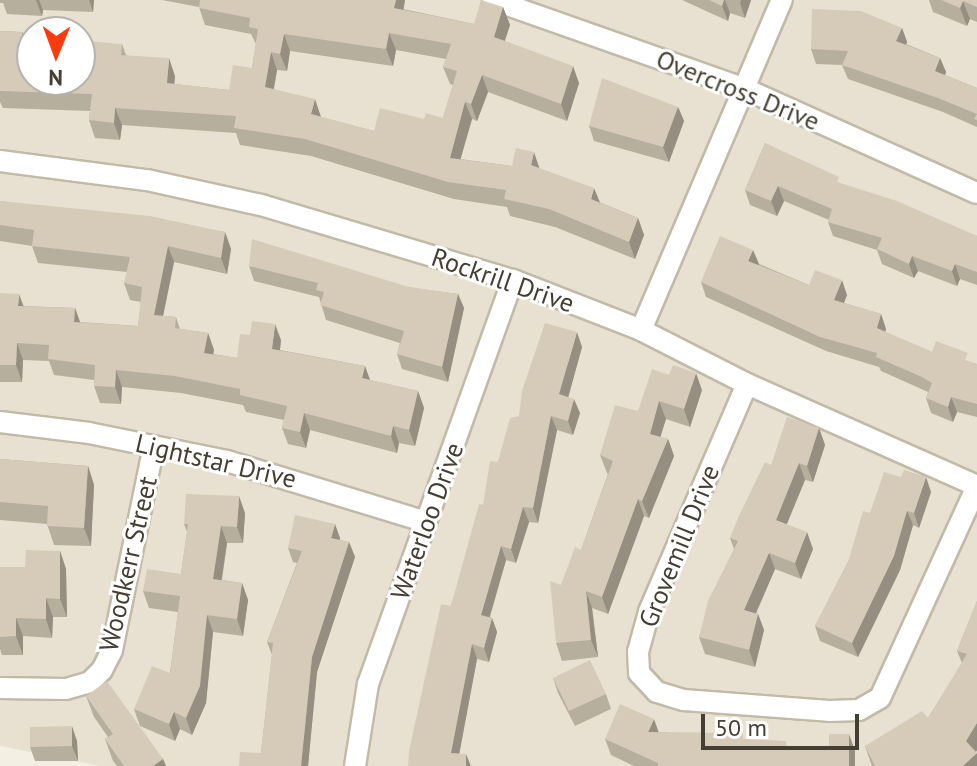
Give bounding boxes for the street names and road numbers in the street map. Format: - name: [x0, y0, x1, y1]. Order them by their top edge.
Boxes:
- street label: Overcross Drive: [652, 43, 824, 137]
- street label: Rockrill Drive: [428, 241, 578, 319]
- street label: Lightstar Drive: [133, 427, 299, 495]
- street label: Waterloo Drive: [384, 438, 470, 604]
- street label: Grovemill Drive: [632, 460, 726, 632]
- street label: Woodkerr Street: [93, 473, 163, 655]

